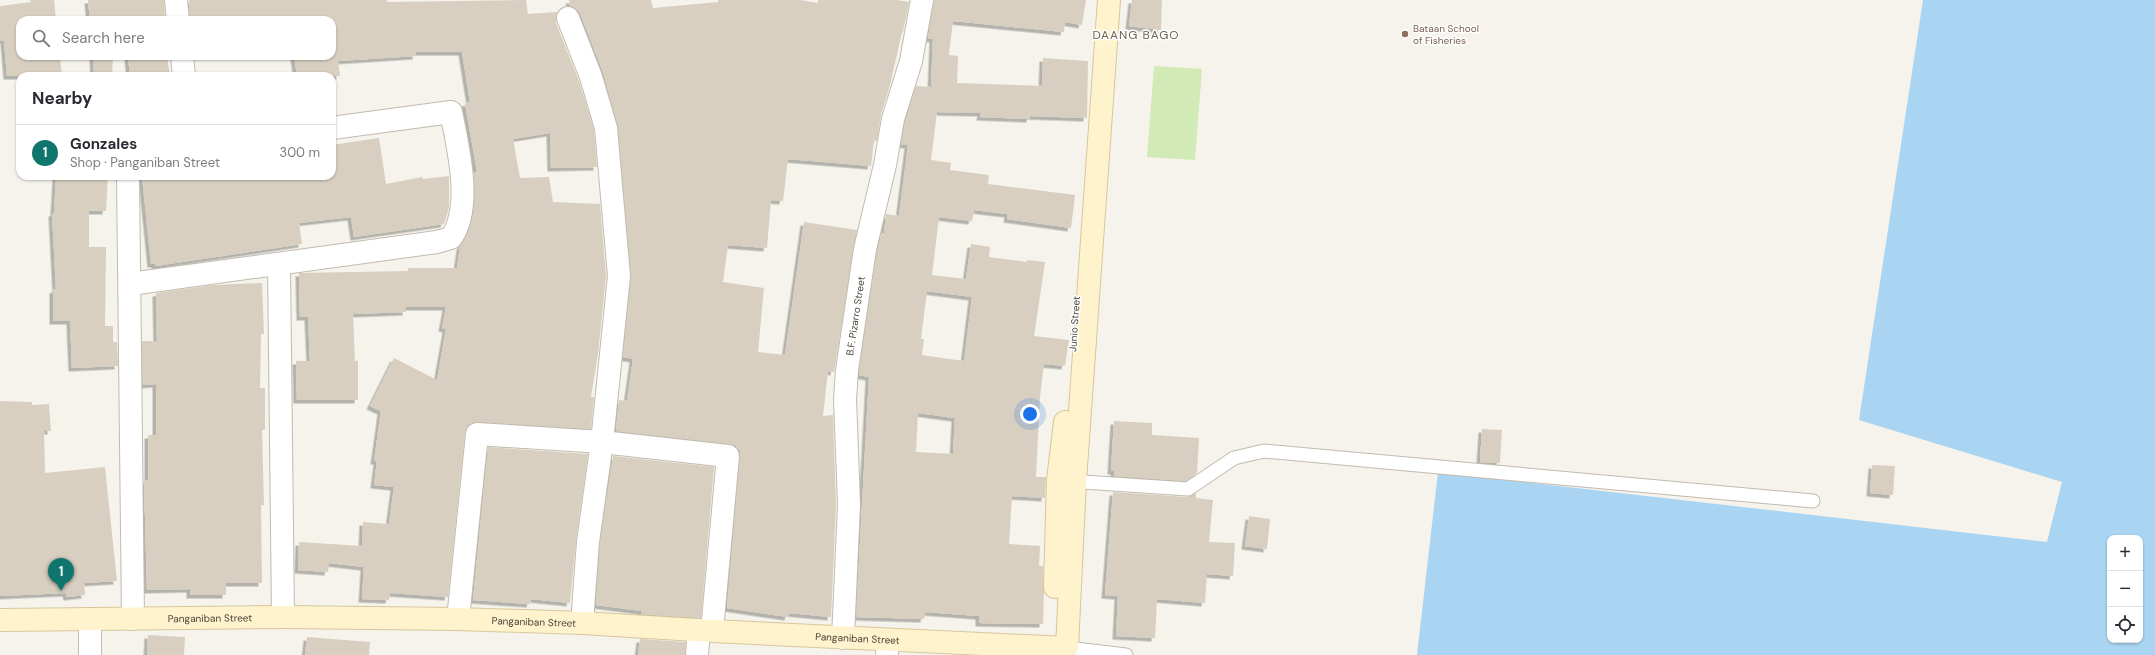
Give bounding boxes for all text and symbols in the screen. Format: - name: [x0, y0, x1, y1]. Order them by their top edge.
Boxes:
- search box: [16, 16, 336, 60]
- place label: Bataan School of Fisheries: [1413, 22, 1479, 47]
- icon: search: [30, 27, 52, 49]
- district label: DAANG BAGO: [1092, 27, 1180, 43]
- text: Search here: [62, 28, 145, 48]
- marker: Bataan School of Fisheries: [1400, 29, 1410, 39]
- text: Nearby: [32, 87, 92, 109]
- text: Gonzales: [70, 134, 137, 154]
- text: 1: [43, 144, 47, 161]
- text: 300 m: [279, 144, 320, 161]
- text: Shop · Panganiban Street: [70, 154, 220, 171]
- street label: B.F. Pizarro Street: [843, 275, 868, 356]
- street label: Junio Street: [1066, 296, 1083, 352]
- your location: [1020, 404, 1040, 424]
- map controls: [2107, 535, 2143, 643]
- button: +: [2107, 535, 2143, 571]
- pin: 1: [48, 558, 74, 591]
- button: −: [2107, 571, 2143, 607]
- button: locate: [2107, 607, 2143, 643]
- street label: Panganiban Street: [168, 611, 252, 625]
- street label: Panganiban Street: [491, 614, 576, 630]
- street label: Panganiban Street: [815, 630, 900, 647]

